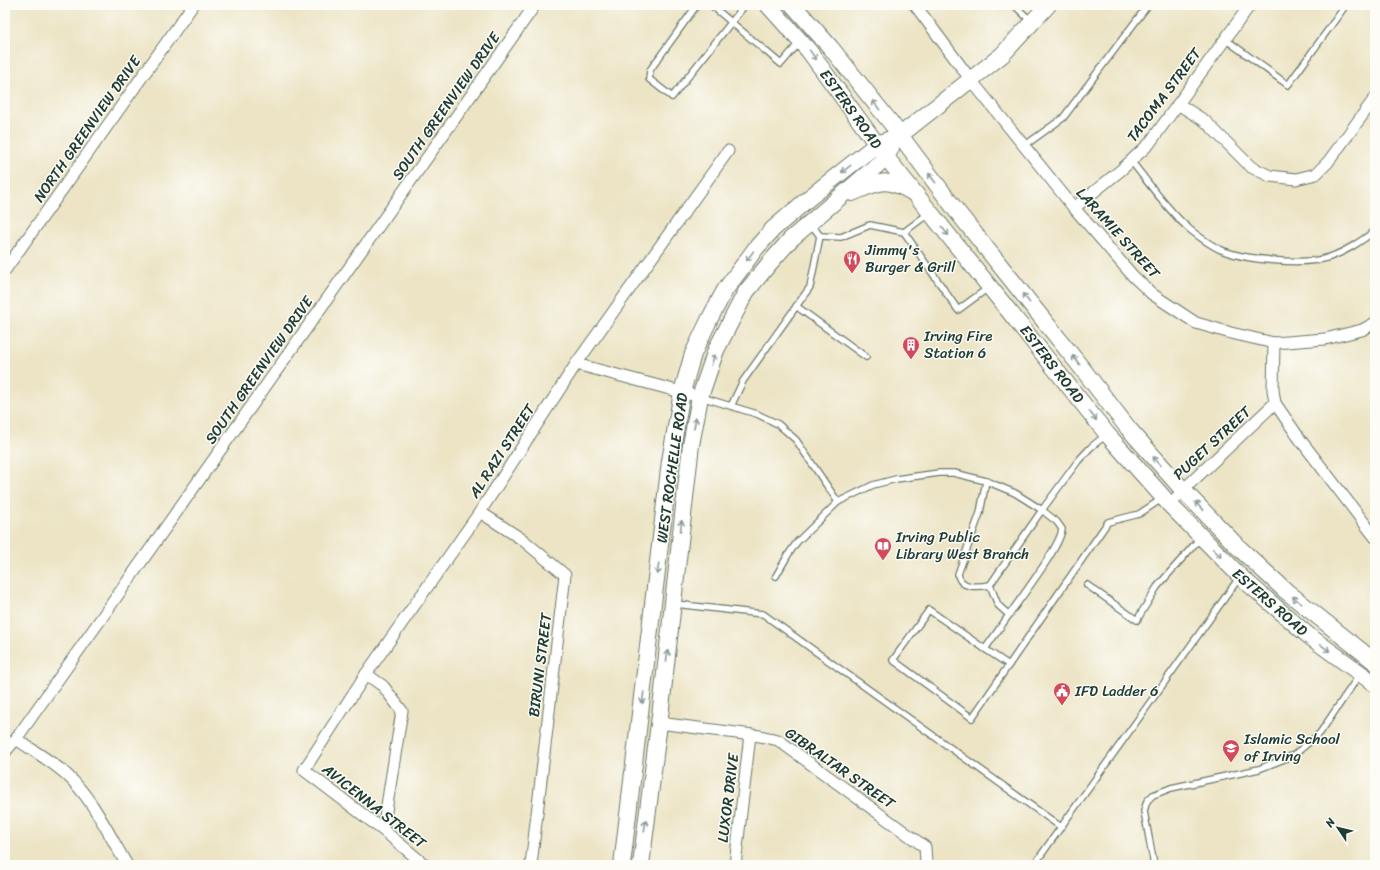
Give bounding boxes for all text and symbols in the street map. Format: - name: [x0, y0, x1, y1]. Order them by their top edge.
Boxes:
- street label: SOUTH GREENVIEW DRIVE: [385, 25, 508, 185]
- street label: TACOMA STREET: [1120, 41, 1209, 148]
- street label: NORTH GREENVIEW DRIVE: [26, 49, 149, 208]
- one-way arrow: [808, 50, 817, 61]
- street label: ESTERS ROAD: [813, 63, 889, 155]
- one-way arrow: [871, 99, 880, 110]
- one-way arrow: [841, 164, 852, 173]
- one-way arrow: [927, 172, 936, 183]
- street label: LARAMIE STREET: [1070, 181, 1168, 286]
- one-way arrow: [941, 225, 950, 236]
- place label: Jimmy's Burger & Grill: [864, 237, 956, 280]
- restaurant icon: Jimmy's Burger & Grill: [842, 249, 862, 274]
- one-way arrow: [746, 250, 754, 261]
- street label: SOUTH GREENVIEW DRIVE: [198, 289, 321, 449]
- one-way arrow: [1022, 293, 1031, 304]
- street label: ESTERS ROAD: [1013, 319, 1091, 409]
- place label: Irving Fire Station 6: [923, 323, 993, 366]
- building icon: Irving Fire Station 6: [901, 335, 921, 360]
- one-way arrow: [709, 354, 717, 366]
- one-way arrow: [1071, 354, 1080, 365]
- street label: WEST ROCHELLE ROAD: [649, 391, 695, 545]
- street label: AL RAZI STREET: [461, 397, 543, 504]
- street label: PUGET STREET: [1167, 398, 1258, 486]
- one-way arrow: [1088, 410, 1097, 421]
- one-way arrow: [691, 417, 699, 430]
- one-way arrow: [1152, 456, 1162, 466]
- one-way arrow: [1194, 501, 1204, 511]
- one-way arrow: [678, 520, 685, 533]
- place label: Irving Public Library West Branch: [895, 524, 1029, 567]
- library icon: Irving Public Library West Branch: [873, 536, 893, 561]
- one-way arrow: [1212, 548, 1222, 558]
- street label: ESTERS ROAD: [1226, 561, 1314, 643]
- one-way arrow: [654, 562, 661, 575]
- one-way arrow: [1291, 596, 1302, 605]
- street label: BIRUNI STREET: [521, 610, 559, 719]
- one-way arrow: [1319, 644, 1330, 652]
- one-way arrow: [663, 650, 670, 663]
- place label: IFD Ladder 6: [1074, 678, 1159, 704]
- public building icon: IFD Ladder 6: [1052, 681, 1072, 706]
- one-way arrow: [639, 691, 646, 704]
- street label: GIBRALTAR STREET: [779, 720, 902, 817]
- place label: Islamic School of Irving: [1243, 726, 1341, 769]
- school or university icon: Islamic School of Irving: [1221, 738, 1241, 763]
- street label: LUXOR DRIVE: [710, 750, 747, 844]
- street label: AVICENNA STREET: [315, 756, 433, 856]
- north arrow: [1318, 808, 1358, 848]
- text: N: [1320, 814, 1340, 832]
- one-way arrow: [641, 820, 649, 833]

